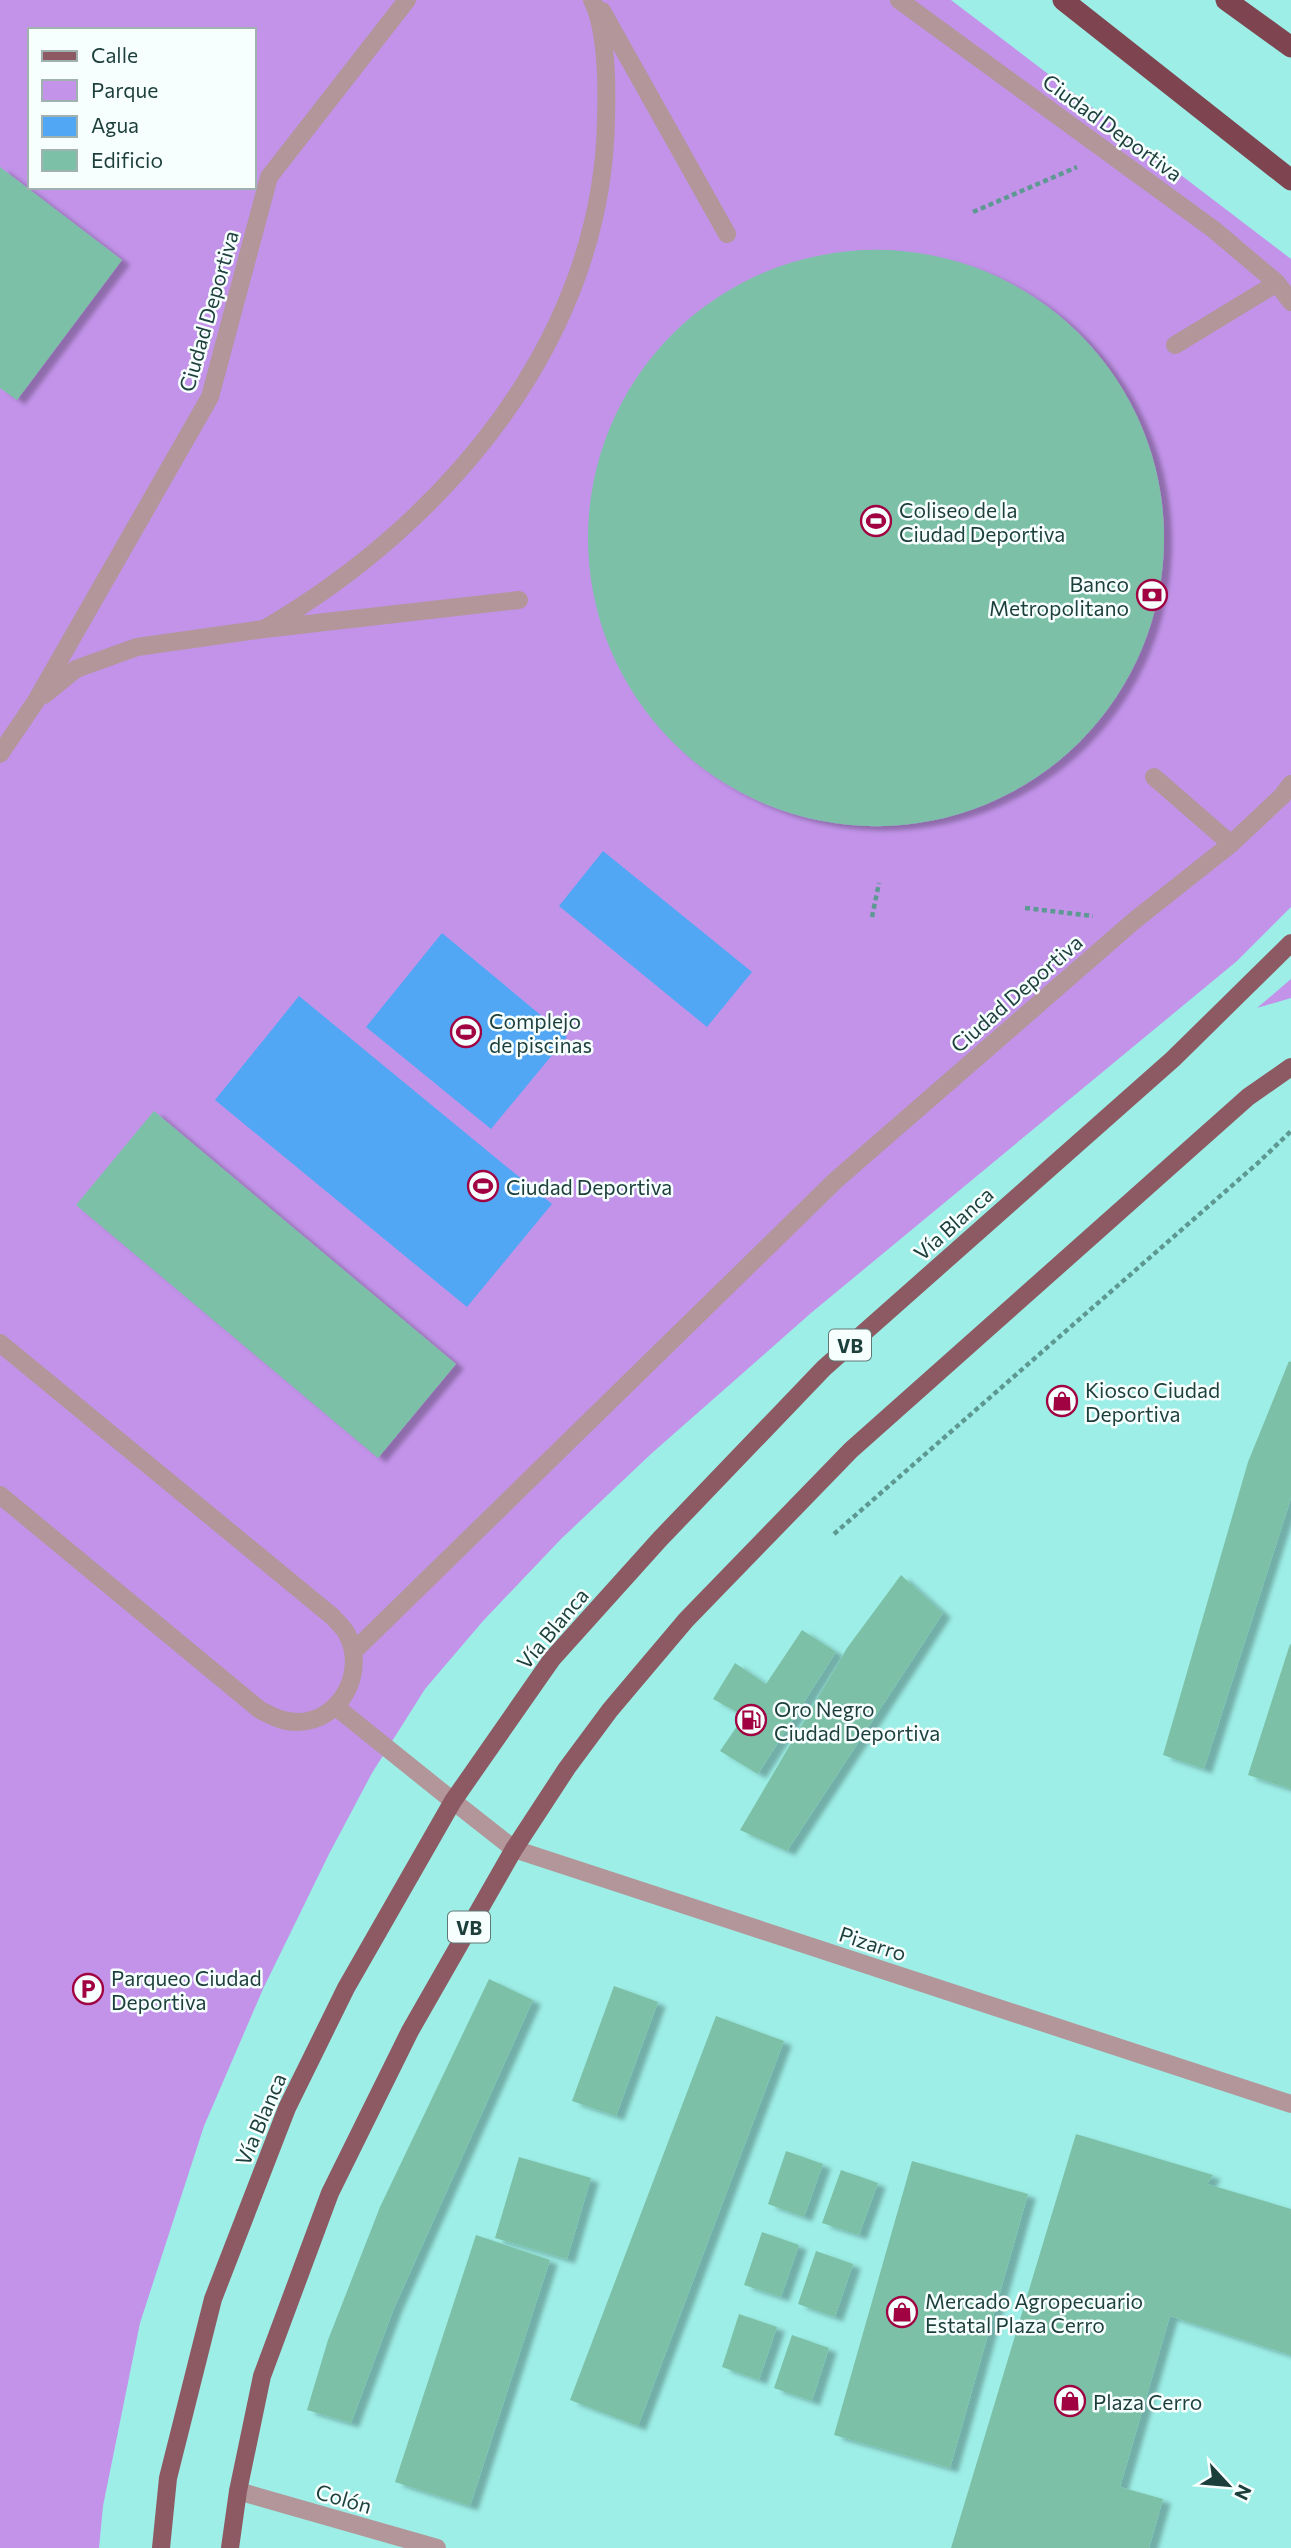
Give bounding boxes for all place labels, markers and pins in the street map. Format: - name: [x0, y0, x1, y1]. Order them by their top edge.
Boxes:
- place label: Coliseo de la Ciudad Deportiva: [899, 497, 1065, 546]
- sports icon: Coliseo de la Ciudad Deportiva: [859, 504, 893, 538]
- place label: Banco Metropolitano: [989, 571, 1129, 620]
- bank icon: Banco Metropolitano: [1135, 578, 1169, 612]
- place label: Complejo de piscinas: [489, 1008, 592, 1057]
- sports icon: Complejo de piscinas: [449, 1015, 483, 1049]
- sports icon: Ciudad Deportiva: [466, 1169, 500, 1203]
- place label: Ciudad Deportiva: [506, 1174, 672, 1199]
- place label: Kiosco Ciudad Deportiva: [1085, 1377, 1220, 1426]
- shop icon: Kiosco Ciudad Deportiva: [1045, 1384, 1079, 1418]
- place label: Oro Negro Ciudad Deportiva: [774, 1696, 940, 1745]
- fuel station icon: Oro Negro Ciudad Deportiva: [734, 1703, 768, 1737]
- place label: Parqueo Ciudad Deportiva: [111, 1965, 262, 2014]
- parking icon: Parqueo Ciudad Deportiva: [71, 1972, 105, 2006]
- place label: Mercado Agropecuario Estatal Plaza Cerro: [925, 2288, 1143, 2337]
- shop icon: Mercado Agropecuario Estatal Plaza Cerro: [885, 2295, 919, 2329]
- shop icon: Plaza Cerro: [1053, 2384, 1087, 2418]
- place label: Plaza Cerro: [1093, 2389, 1202, 2414]

